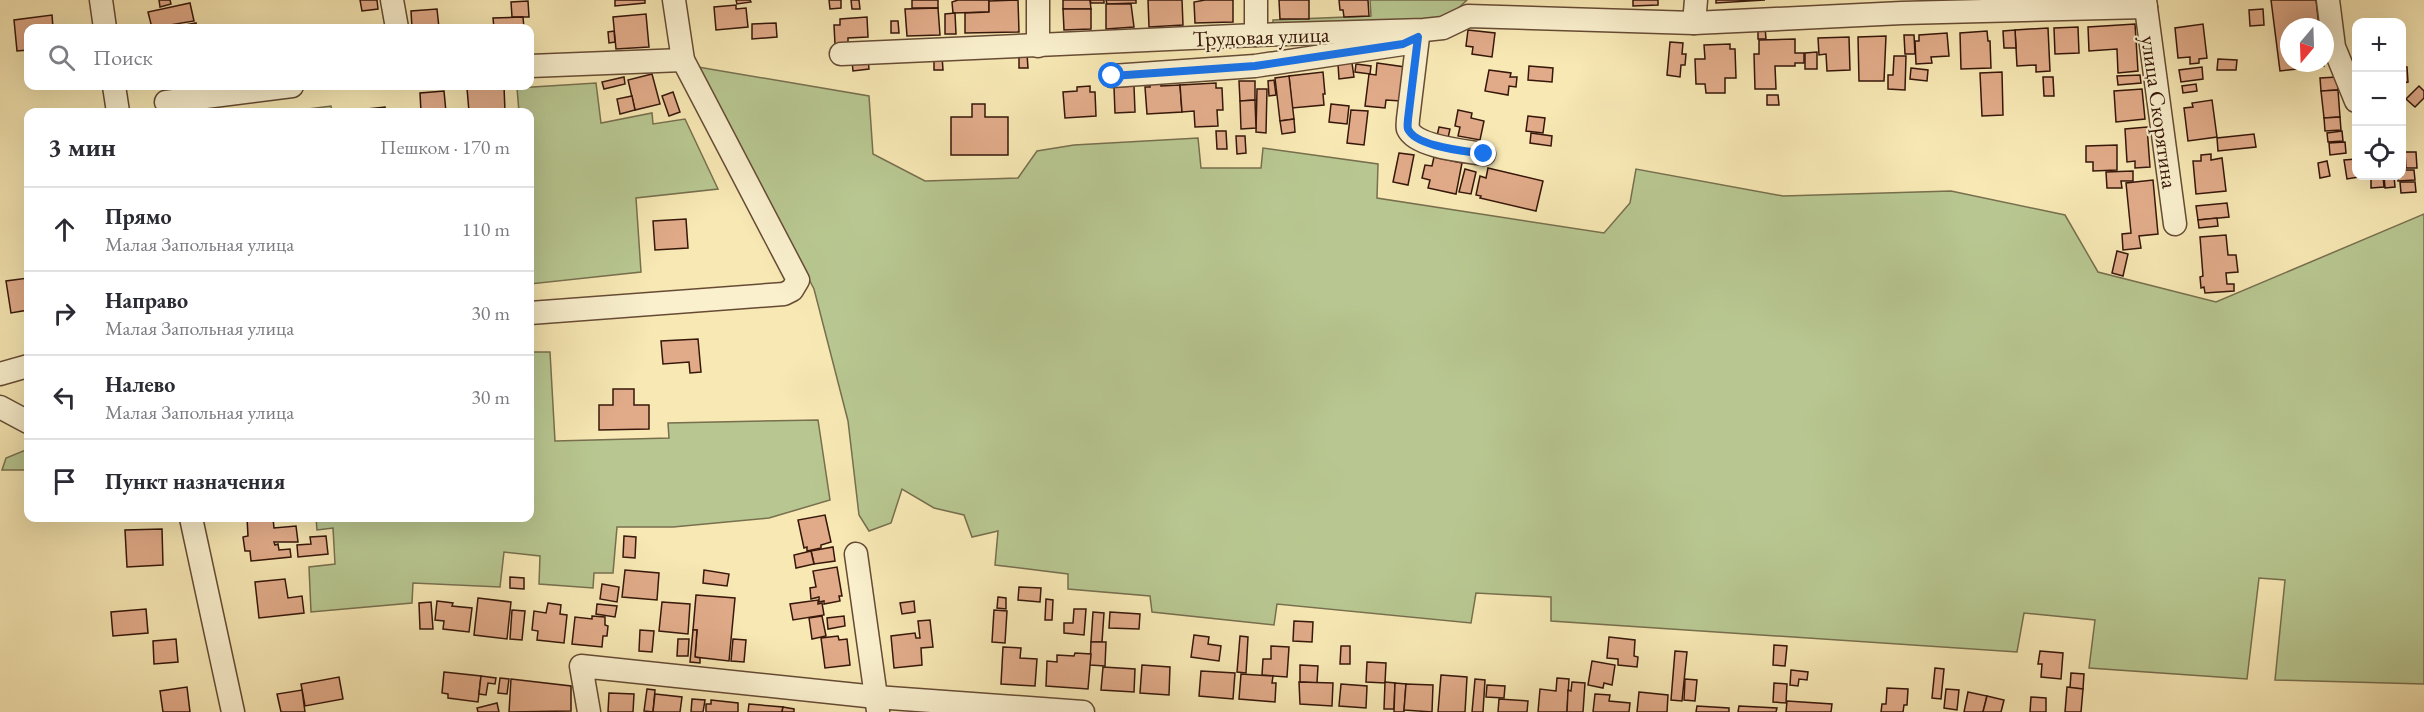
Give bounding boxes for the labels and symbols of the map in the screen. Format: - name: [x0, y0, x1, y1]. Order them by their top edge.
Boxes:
- north arrow: [2280, 18, 2334, 72]
- street label: Трудовая улица: [1192, 20, 1330, 53]
- street label: улица Скорятина: [2134, 34, 2185, 191]
- route start: [1098, 62, 1124, 88]
- route end: [1470, 140, 1496, 166]

